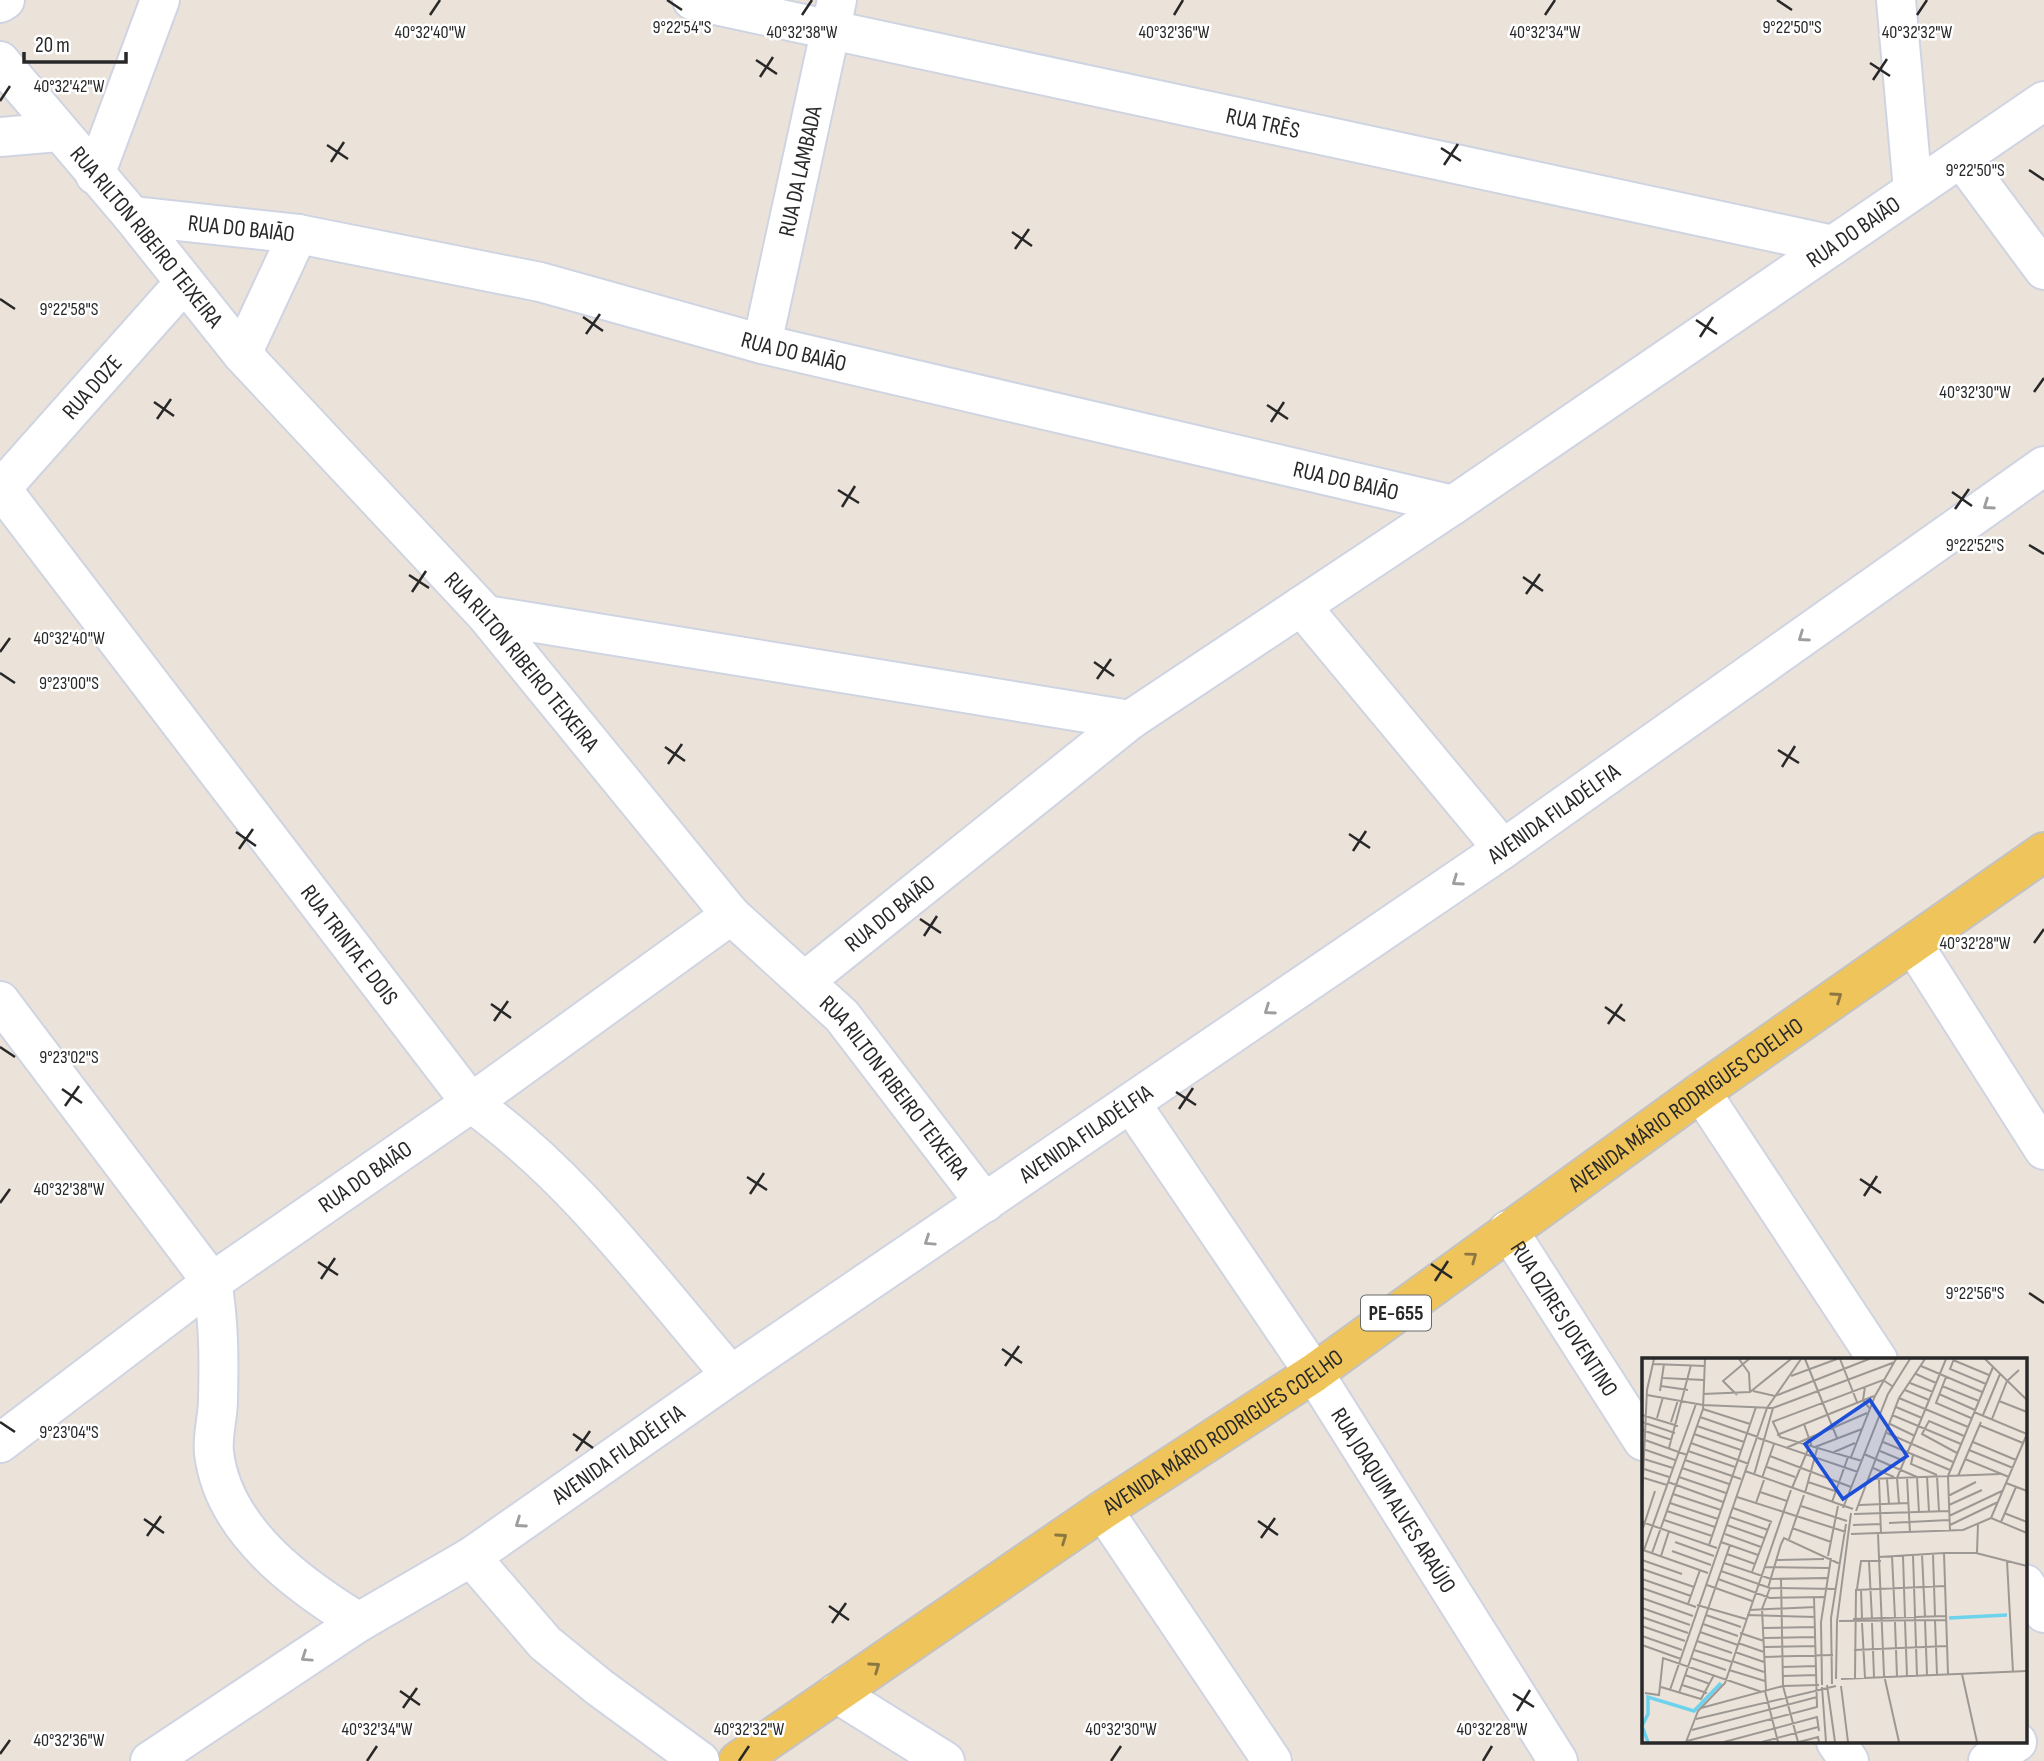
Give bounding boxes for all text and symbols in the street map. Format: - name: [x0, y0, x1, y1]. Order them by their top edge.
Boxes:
- text: 9°22'54"S: [653, 17, 712, 38]
- text: 9°22'50"S: [1762, 17, 1822, 38]
- scale bar: [24, 21, 126, 65]
- text: 40°32'40"W: [394, 22, 466, 43]
- text: 40°32'38"W: [767, 22, 838, 43]
- text: 40°32'36"W: [1138, 22, 1210, 43]
- text: 40°32'34"W: [1510, 22, 1581, 43]
- text: 40°32'32"W: [1882, 22, 1953, 43]
- text: 20 m: [35, 33, 70, 58]
- text: 40°32'42"W: [34, 76, 105, 97]
- street label: RUA TRÊS: [1223, 102, 1302, 145]
- street label: RUA DA LAMBADA: [773, 103, 829, 239]
- street label: RUA RILTON RIBEIRO TEIXEIRA: [64, 141, 229, 334]
- text: 9°22'50"S: [1945, 160, 2005, 181]
- street label: RUA DO BAIÃO: [1801, 191, 1906, 274]
- street label: RUA DO BAIÃO: [186, 209, 296, 249]
- text: 9°22'58"S: [40, 299, 99, 320]
- street label: RUA DO BAIÃO: [738, 326, 849, 378]
- street label: RUA DOZE: [56, 350, 128, 426]
- text: 40°32'30"W: [1939, 382, 2011, 403]
- street label: RUA DO BAIÃO: [1290, 455, 1401, 507]
- one-way arrow: [1983, 497, 1996, 509]
- text: 9°22'52"S: [1946, 535, 2005, 556]
- street label: RUA RILTON RIBEIRO TEIXEIRA: [438, 566, 605, 758]
- text: 40°32'40"W: [33, 628, 105, 649]
- one-way arrow: [1798, 629, 1811, 641]
- text: 9°23'00"S: [39, 673, 99, 694]
- street label: AVENIDA FILADÉLFIA: [1482, 758, 1626, 871]
- street label: RUA DO BAIÃO: [839, 869, 941, 958]
- one-way arrow: [1452, 873, 1465, 885]
- street label: RUA TRINTA E DOIS: [294, 880, 404, 1011]
- text: 40°32'28"W: [1940, 933, 2011, 954]
- street label: RUA RILTON RIBEIRO TEIXEIRA: [814, 990, 975, 1185]
- one-way arrow: [1829, 993, 1842, 1005]
- one-way arrow: [1264, 1002, 1277, 1014]
- street label: AVENIDA MÁRIO RODRIGUES COELHO: [1563, 1012, 1809, 1199]
- text: 9°23'02"S: [39, 1047, 99, 1068]
- street label: AVENIDA FILADÉLFIA: [1013, 1079, 1158, 1190]
- street label: RUA DO BAIÃO: [313, 1135, 418, 1219]
- text: 40°32'38"W: [34, 1179, 105, 1200]
- one-way arrow: [924, 1233, 937, 1245]
- street label: RUA OZIRES JOVENTINO: [1504, 1236, 1624, 1402]
- one-way arrow: [1464, 1253, 1477, 1265]
- text: 9°22'56"S: [1945, 1283, 2005, 1304]
- road number: PE-655: [1361, 1296, 1431, 1330]
- street label: AVENIDA MÁRIO RODRIGUES COELHO: [1097, 1344, 1349, 1522]
- inset map: [1642, 1358, 2026, 1744]
- street label: AVENIDA FILADÉLFIA: [546, 1399, 690, 1511]
- street label: RUA JOAQUIM ALVES ARAÚJO: [1324, 1403, 1462, 1598]
- text: 9°23'04"S: [39, 1422, 99, 1443]
- one-way arrow: [515, 1515, 528, 1527]
- one-way arrow: [1054, 1534, 1067, 1546]
- one-way arrow: [301, 1649, 314, 1662]
- one-way arrow: [867, 1663, 880, 1675]
- text: 40°32'34"W: [342, 1719, 413, 1740]
- text: 40°32'32"W: [714, 1719, 785, 1740]
- text: 40°32'30"W: [1085, 1719, 1157, 1740]
- text: 40°32'28"W: [1457, 1719, 1528, 1740]
- text: 40°32'36"W: [33, 1730, 105, 1751]

